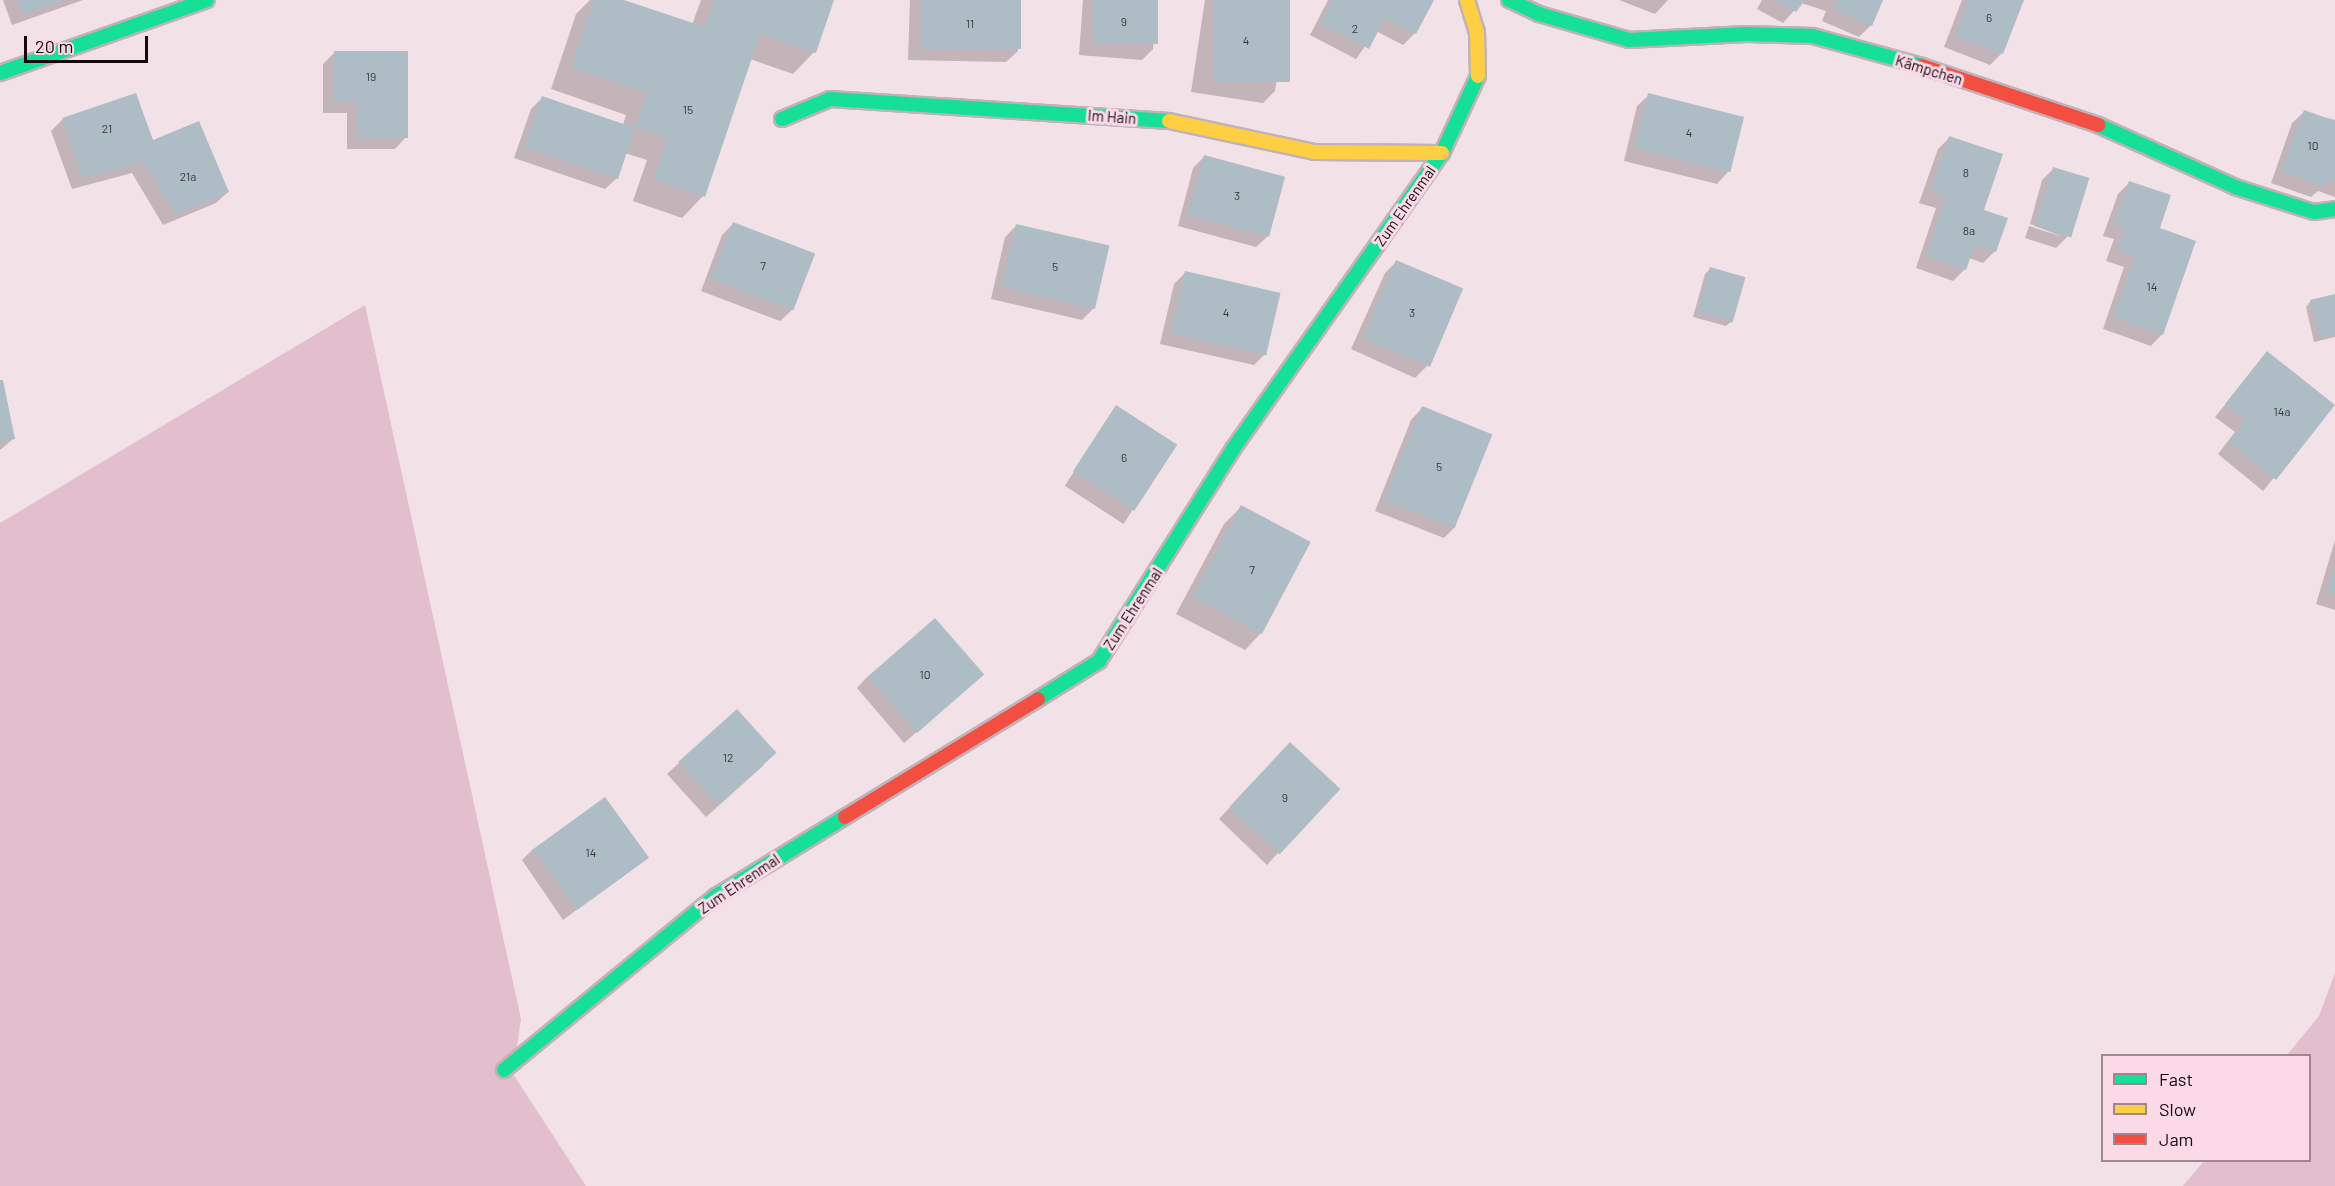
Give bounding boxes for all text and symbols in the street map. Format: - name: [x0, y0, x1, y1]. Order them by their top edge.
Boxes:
- house number: 6: [1986, 11, 1992, 25]
- house number: 9: [1121, 15, 1127, 29]
- house number: 11: [966, 17, 974, 31]
- house number: 2: [1352, 22, 1358, 36]
- scale bar: [27, 24, 152, 62]
- house number: 4: [1243, 34, 1249, 48]
- text: 20 m: [35, 35, 73, 57]
- street label: Kämpchen: [1893, 51, 1965, 89]
- house number: 19: [366, 70, 376, 84]
- house number: 15: [683, 103, 693, 117]
- street label: Im Hain: [1087, 106, 1137, 128]
- house number: 21: [102, 122, 112, 136]
- house number: 4: [1686, 126, 1692, 140]
- house number: 10: [2308, 139, 2318, 153]
- street label: Zum Ehrenmal: [1371, 162, 1439, 250]
- house number: 8: [1963, 166, 1969, 180]
- house number: 21a: [180, 170, 196, 184]
- house number: 3: [1234, 189, 1240, 203]
- house number: 8a: [1963, 224, 1975, 238]
- house number: 7: [760, 259, 766, 273]
- house number: 5: [1052, 260, 1058, 274]
- house number: 14: [2147, 280, 2157, 294]
- house number: 4: [1223, 306, 1229, 320]
- house number: 3: [1409, 306, 1415, 320]
- house number: 14a: [2274, 405, 2290, 419]
- house number: 6: [1121, 451, 1127, 465]
- house number: 5: [1436, 460, 1442, 474]
- house number: 7: [1249, 563, 1255, 577]
- street label: Zum Ehrenmal: [1100, 565, 1166, 653]
- house number: 10: [920, 668, 930, 682]
- house number: 12: [723, 751, 733, 765]
- house number: 9: [1282, 791, 1288, 805]
- house number: 14: [586, 846, 596, 860]
- street label: Zum Ehrenmal: [695, 850, 783, 918]
- legend: [2101, 1054, 2311, 1162]
- text: Fast: [2159, 1068, 2193, 1090]
- text: Slow: [2159, 1098, 2196, 1120]
- text: Jam: [2159, 1128, 2193, 1150]

